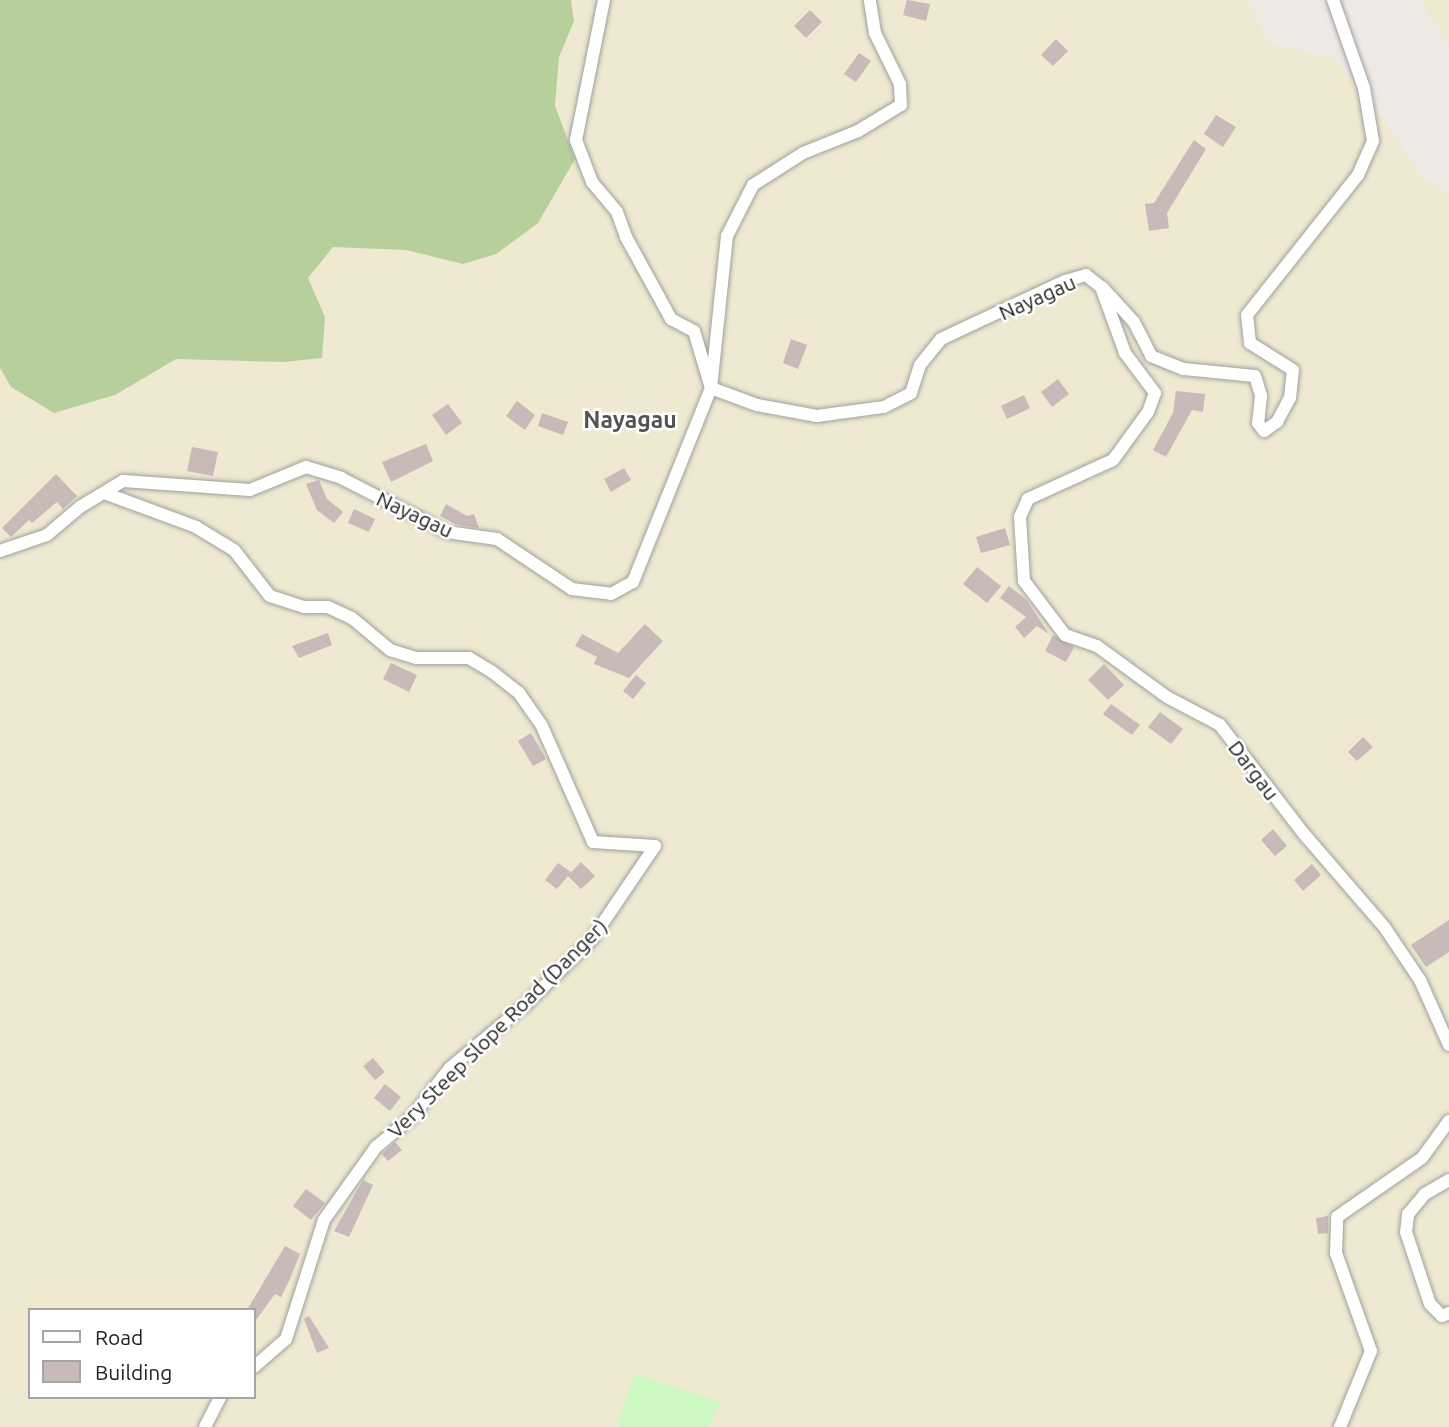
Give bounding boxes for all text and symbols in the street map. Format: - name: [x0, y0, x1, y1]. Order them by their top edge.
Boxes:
- street label: Nayagau: [995, 269, 1079, 325]
- district label: Nayagau: [583, 406, 677, 434]
- street label: Nayagau: [373, 485, 457, 543]
- street label: Dargau: [1223, 735, 1285, 805]
- street label: Very Steep Slope Road (Danger): [382, 913, 612, 1143]
- legend: [28, 1308, 256, 1399]
- text: Road: [95, 1325, 143, 1349]
- text: Building: [95, 1360, 172, 1384]

